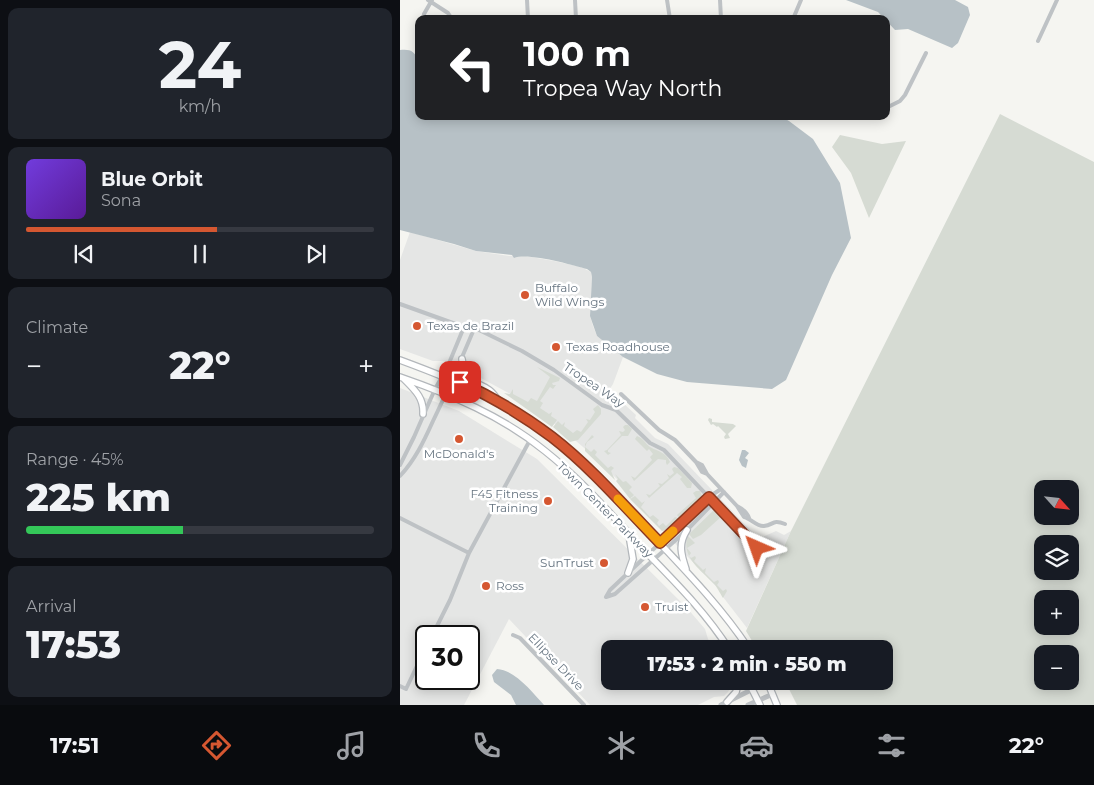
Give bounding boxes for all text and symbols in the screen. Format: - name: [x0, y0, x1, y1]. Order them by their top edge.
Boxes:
- text: 24: [159, 25, 241, 104]
- text: 100 m: [523, 32, 631, 75]
- icon: left: [440, 35, 505, 100]
- text: Tropea Way North: [523, 75, 722, 102]
- text: km/h: [179, 97, 221, 116]
- text: Blue Orbit: [101, 168, 203, 191]
- text: Sona: [101, 191, 141, 210]
- icon: previous: [70, 240, 98, 268]
- icon: pause: [186, 240, 214, 268]
- icon: next: [302, 240, 330, 268]
- place label: Buffalo Wild Wings: [535, 280, 605, 309]
- marker: Buffalo Wild Wings: [519, 289, 531, 301]
- text: Climate: [26, 318, 88, 337]
- place label: Texas de Brazil: [427, 318, 514, 333]
- marker: Texas de Brazil: [411, 320, 423, 332]
- place label: Texas Roadhouse: [566, 339, 670, 354]
- marker: Texas Roadhouse: [550, 341, 562, 353]
- text: 22°: [169, 342, 231, 389]
- text: −: [26, 349, 42, 383]
- text: +: [358, 349, 374, 383]
- street label: Tropea Way: [561, 359, 628, 411]
- pin: [439, 361, 481, 403]
- icon: arrive: [446, 368, 474, 396]
- marker: McDonald's: [453, 433, 465, 445]
- place label: McDonald's: [424, 446, 494, 461]
- text: Range · 45%: [26, 450, 124, 469]
- street label: Town Center Parkway: [554, 459, 657, 561]
- text: 225 km: [26, 474, 171, 521]
- north arrow: [1034, 480, 1079, 525]
- map controls: [1034, 480, 1079, 690]
- place label: F45 Fitness Training: [470, 486, 538, 515]
- marker: F45 Fitness Training: [542, 495, 554, 507]
- position arrow: [730, 521, 782, 573]
- button: layers: [1034, 535, 1079, 580]
- place label: SunTrust: [540, 555, 594, 570]
- marker: SunTrust: [598, 557, 610, 569]
- place label: Ross: [496, 578, 524, 593]
- marker: Ross: [480, 580, 492, 592]
- button: +: [1034, 590, 1079, 635]
- text: Arrival: [26, 597, 76, 616]
- place label: Truist: [655, 599, 689, 614]
- marker: Truist: [639, 601, 651, 613]
- text: 17:53: [26, 621, 121, 668]
- speed limit sign: 30: [415, 625, 480, 690]
- street label: Ellipse Drive: [525, 630, 587, 693]
- button: −: [1034, 645, 1079, 690]
- text: 17:53 · 2 min · 550 m: [647, 653, 847, 676]
- icon: directions: [199, 728, 234, 763]
- icon: music: [334, 728, 369, 763]
- icon: phone: [469, 728, 504, 763]
- icon: climate: [604, 728, 639, 763]
- icon: car: [739, 728, 774, 763]
- icon: filters: [874, 728, 909, 763]
- text: 17:51: [50, 732, 99, 759]
- text: 22°: [1009, 732, 1044, 759]

